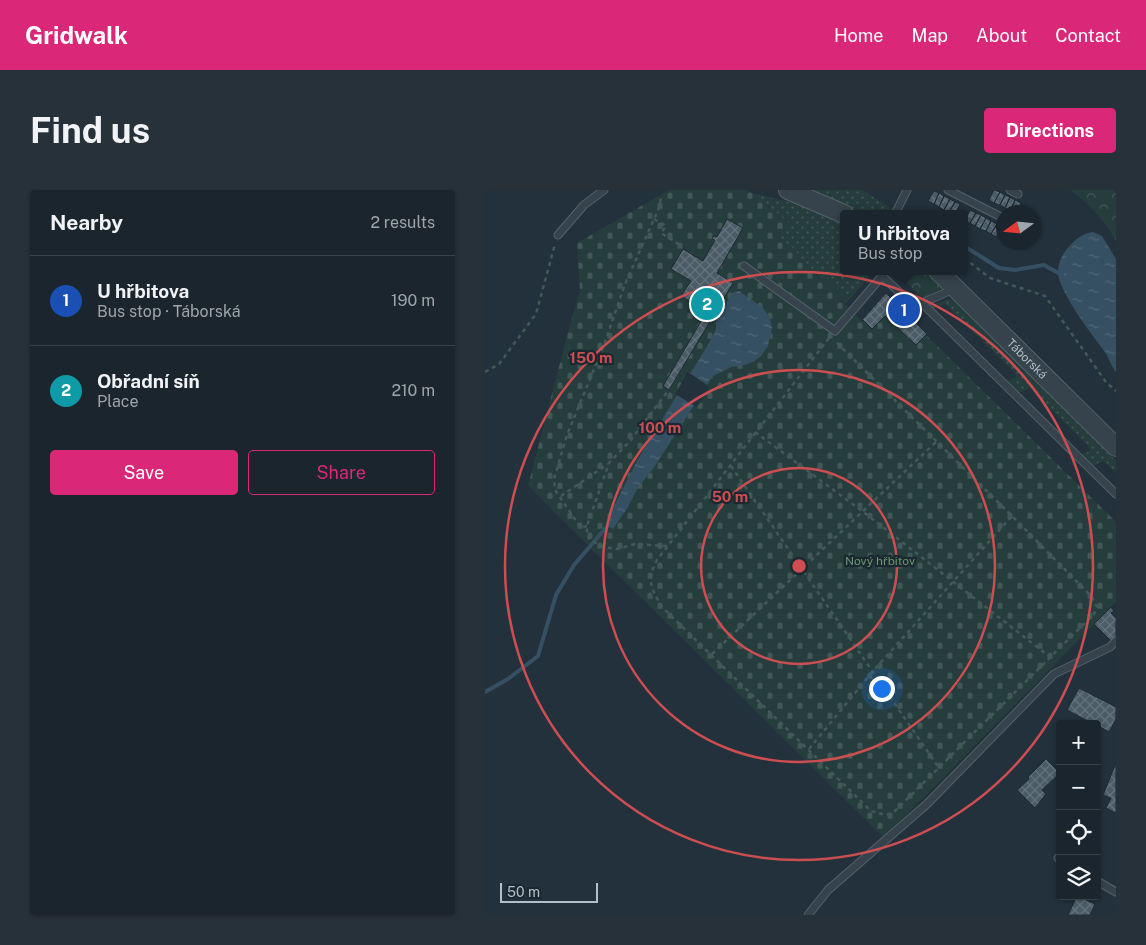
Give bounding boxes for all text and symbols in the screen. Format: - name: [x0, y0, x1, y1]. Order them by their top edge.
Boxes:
- text: Gridwalk: [25, 21, 128, 49]
- text: Home: [834, 25, 884, 46]
- text: Map: [912, 25, 948, 46]
- text: About: [976, 25, 1027, 46]
- text: Contact: [1055, 25, 1121, 46]
- button: Directions: [984, 108, 1116, 153]
- text: Find us: [30, 110, 150, 151]
- north arrow: [996, 205, 1041, 250]
- text: Nearby: [50, 210, 123, 235]
- popup: [840, 210, 968, 275]
- text: 2 results: [370, 213, 435, 232]
- text: U hřbitova: [858, 222, 950, 244]
- text: Bus stop: [858, 244, 922, 263]
- text: U hřbitova: [97, 280, 189, 302]
- pin: 2: [691, 285, 723, 323]
- text: 1: [63, 291, 69, 310]
- text: 190 m: [391, 291, 435, 310]
- pin: 1: [888, 291, 920, 329]
- text: Bus stop · Táborská: [97, 302, 241, 321]
- street label: Táborská: [1004, 336, 1050, 382]
- text: 150 m: [569, 349, 613, 366]
- text: Obřadní síň: [97, 370, 200, 392]
- text: 2: [61, 381, 71, 400]
- text: 210 m: [391, 381, 435, 400]
- text: Place: [97, 392, 139, 411]
- text: 100 m: [639, 419, 681, 436]
- button: Save: [50, 450, 238, 495]
- button: Share: [248, 450, 435, 495]
- text: 50 m: [712, 488, 748, 505]
- park label: Nový hřbitov: [845, 554, 915, 568]
- centre of rings: [790, 557, 808, 575]
- your location: [869, 676, 895, 702]
- map controls: [1056, 720, 1101, 900]
- button: +: [1056, 720, 1101, 765]
- button: −: [1056, 765, 1101, 810]
- button: locate: [1056, 810, 1101, 855]
- button: layers: [1056, 855, 1101, 900]
- scale bar: [500, 880, 597, 903]
- text: 50 m: [507, 884, 540, 900]

